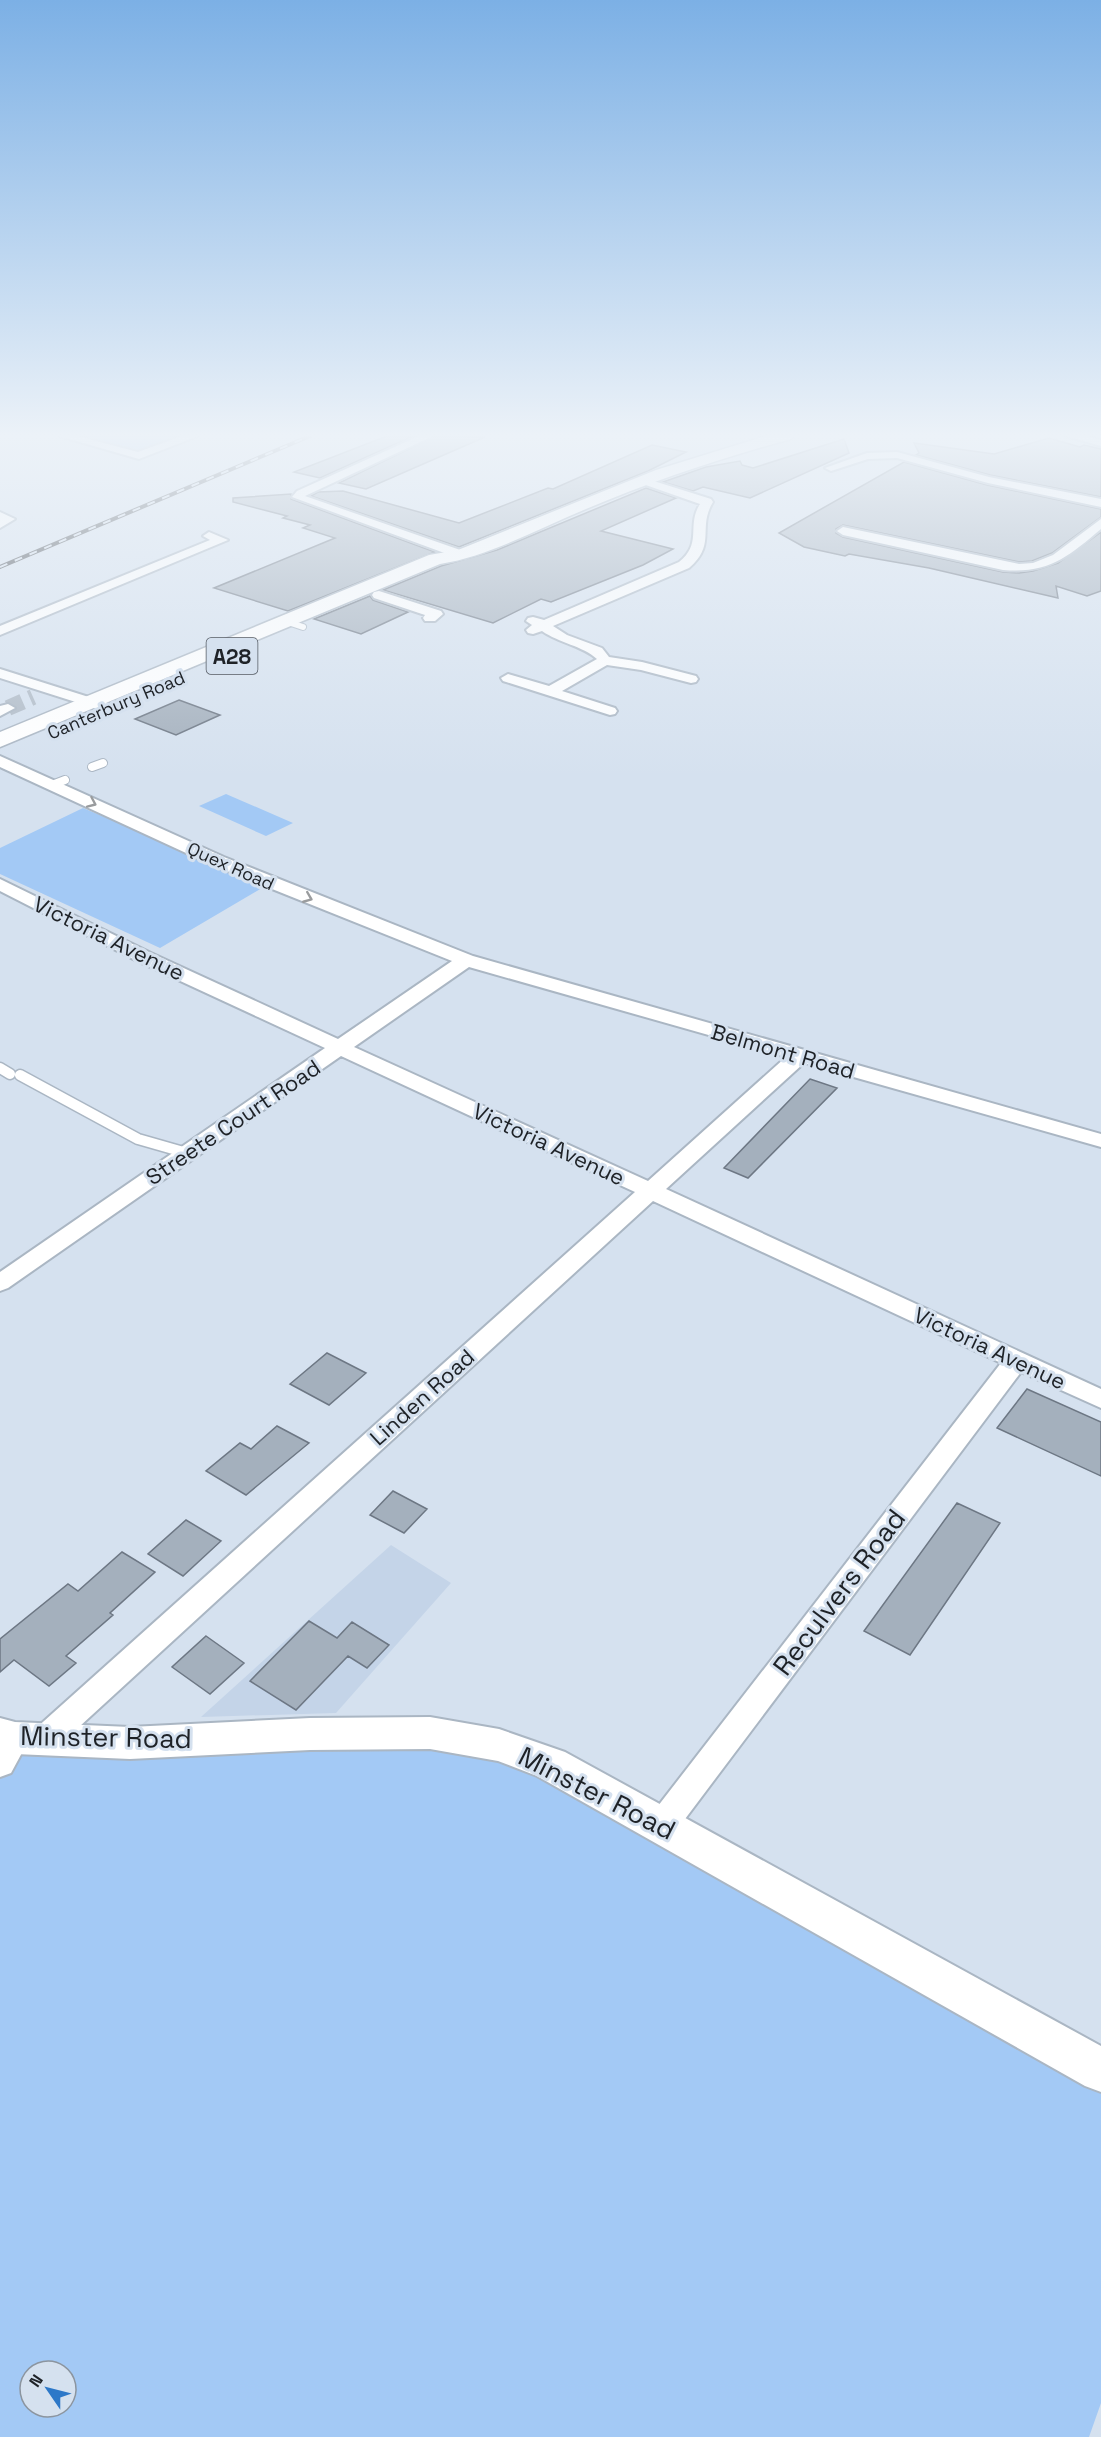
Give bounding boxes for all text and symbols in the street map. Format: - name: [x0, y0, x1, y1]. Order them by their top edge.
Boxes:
- road number: A28: [206, 638, 258, 674]
- street label: Canterbury Road: [44, 666, 188, 744]
- one-way arrow: [85, 795, 96, 807]
- street label: Quex Road: [184, 837, 278, 895]
- street label: Victoria Avenue: [29, 889, 189, 987]
- one-way arrow: [303, 891, 313, 904]
- street label: Belmont Road: [708, 1017, 858, 1085]
- street label: Streete Court Road: [140, 1053, 326, 1191]
- street label: Victoria Avenue: [469, 1097, 629, 1191]
- street label: Victoria Avenue: [910, 1301, 1070, 1395]
- street label: Linden Road: [364, 1343, 480, 1451]
- street label: Reculvers Road: [765, 1502, 913, 1682]
- street label: Minster Road: [20, 1718, 192, 1756]
- street label: Minster Road: [513, 1738, 681, 1848]
- north arrow: [18, 2359, 78, 2419]
- text: N: [24, 2370, 48, 2391]

